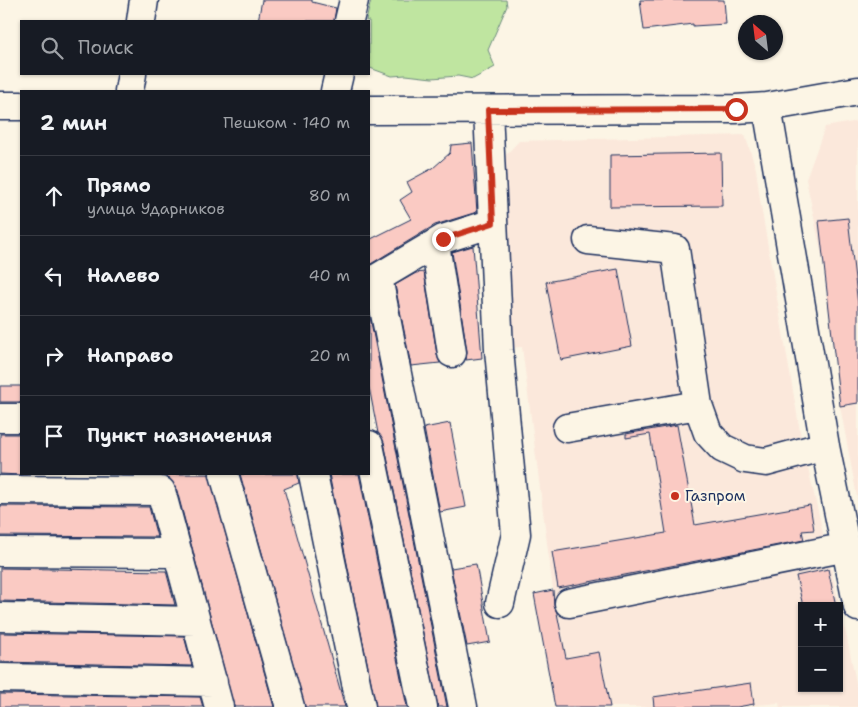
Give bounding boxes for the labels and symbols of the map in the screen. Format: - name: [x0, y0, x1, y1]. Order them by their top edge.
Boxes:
- north arrow: [738, 15, 783, 60]
- route start: [725, 98, 748, 121]
- route end: [432, 228, 455, 251]
- place label: Газпром: [685, 486, 746, 506]
- marker: Газпром: [669, 490, 681, 502]

